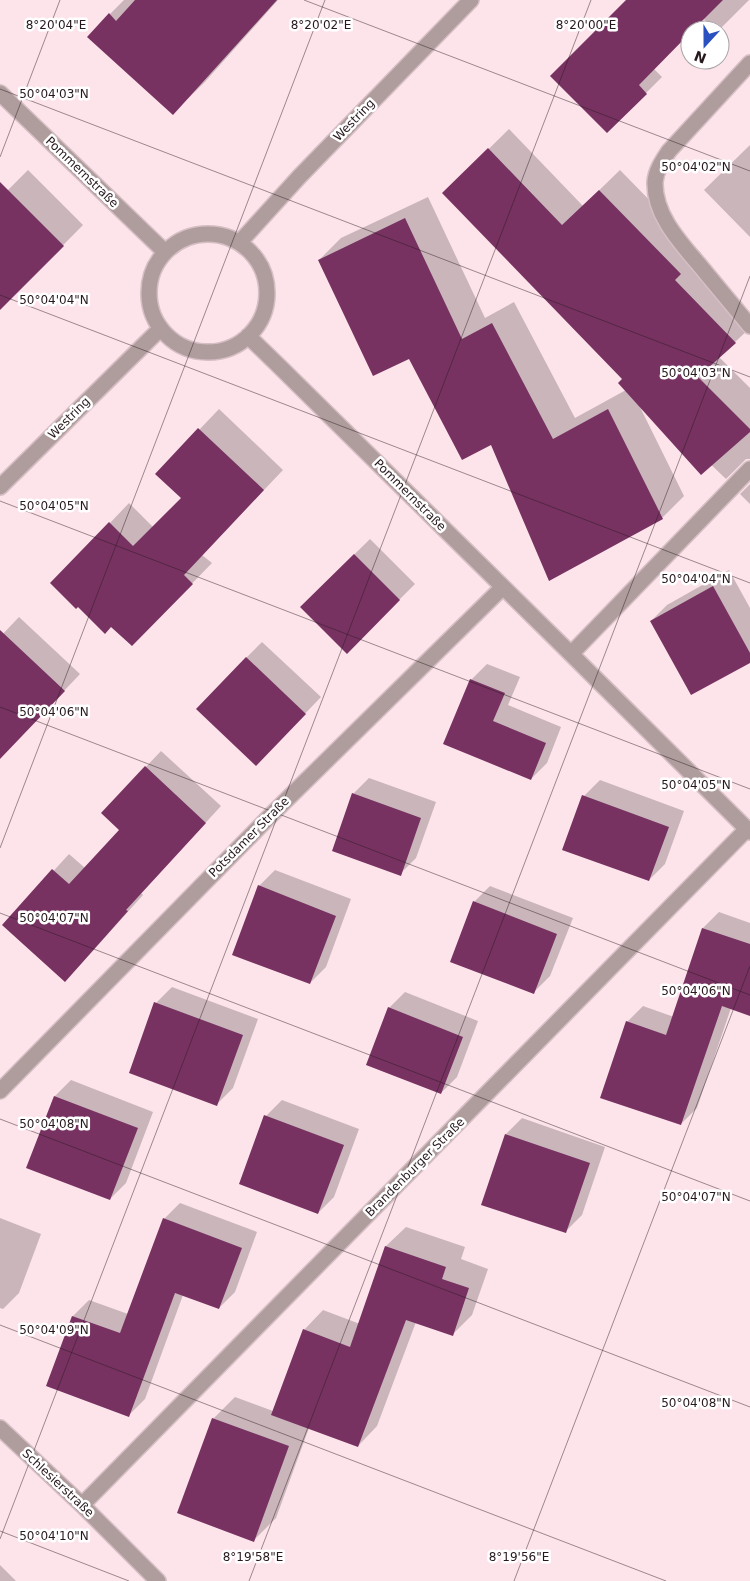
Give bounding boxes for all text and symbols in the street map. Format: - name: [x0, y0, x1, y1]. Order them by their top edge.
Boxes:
- text: 8°20'04"E: [26, 18, 86, 32]
- text: 8°20'02"E: [291, 18, 351, 32]
- text: 8°20'00"E: [556, 18, 616, 32]
- north arrow: [680, 20, 730, 70]
- text: N: [692, 48, 709, 67]
- text: 50°04'03"N: [19, 87, 89, 101]
- street label: Westring: [331, 96, 377, 144]
- street label: Pommernstraße: [43, 134, 121, 210]
- text: 50°04'02"N: [661, 160, 731, 174]
- text: 50°04'04"N: [19, 293, 89, 307]
- text: 50°04'03"N: [661, 366, 731, 380]
- street label: Westring: [45, 394, 93, 442]
- street label: Pommernstraße: [371, 456, 449, 534]
- text: 50°04'05"N: [19, 499, 89, 513]
- text: 50°04'04"N: [661, 572, 731, 586]
- text: 50°04'06"N: [19, 705, 89, 719]
- text: 50°04'05"N: [661, 778, 731, 792]
- street label: Potsdamer Straße: [206, 794, 292, 880]
- text: 50°04'07"N: [19, 911, 89, 925]
- text: 50°04'06"N: [661, 984, 731, 998]
- street label: Brandenburger Straße: [363, 1115, 467, 1219]
- text: 50°04'08"N: [19, 1117, 89, 1131]
- text: 50°04'07"N: [661, 1190, 731, 1204]
- text: 50°04'09"N: [19, 1323, 89, 1337]
- text: 50°04'08"N: [661, 1396, 731, 1410]
- street label: Schlesierstraße: [19, 1446, 97, 1520]
- text: 50°04'10"N: [19, 1529, 89, 1543]
- text: 8°19'58"E: [223, 1550, 283, 1564]
- text: 8°19'56"E: [489, 1550, 549, 1564]

